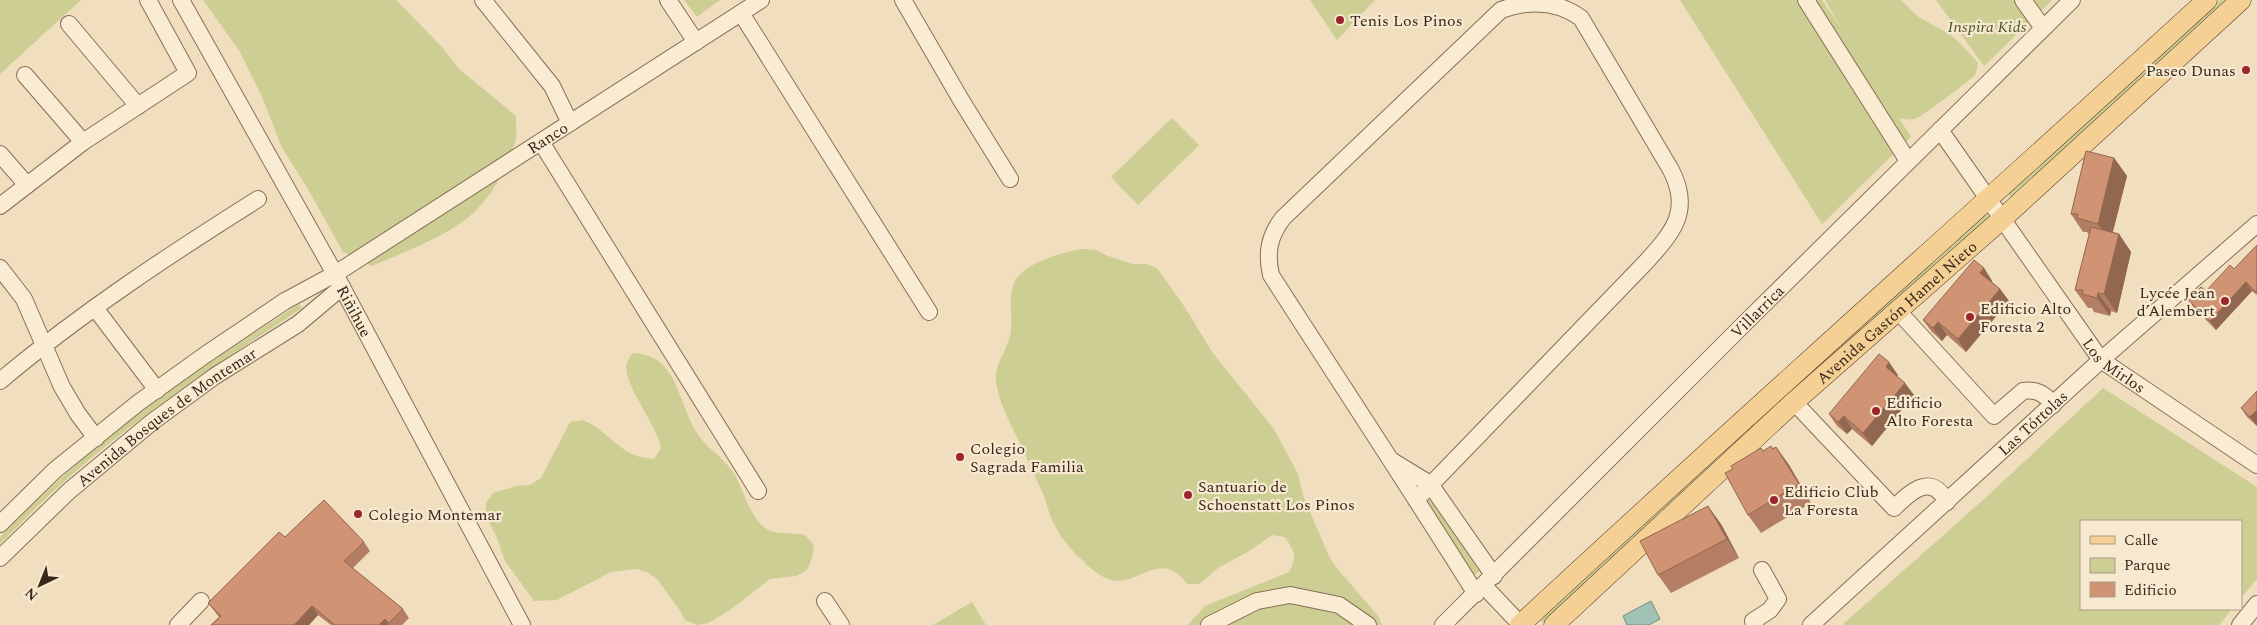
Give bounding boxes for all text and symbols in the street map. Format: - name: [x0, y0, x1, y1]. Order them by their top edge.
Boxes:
- place label: Tenis Los Pinos: [1350, 9, 1463, 33]
- marker: Tenis Los Pinos: [1334, 14, 1346, 26]
- park label: Inspira Kids: [1948, 15, 2027, 39]
- place label: Paseo Dunas: [2146, 59, 2236, 83]
- marker: Paseo Dunas: [2240, 64, 2252, 76]
- street label: Ranco: [523, 116, 573, 160]
- street label: Avenida Gastón Hamel Nieto: [1811, 235, 1983, 390]
- street label: Villarrica: [1725, 279, 1790, 344]
- street label: Riñihue: [330, 281, 377, 342]
- place label: Lycée Jean d’Alembert: [2137, 281, 2215, 323]
- marker: Lycée Jean d’Alembert: [2219, 295, 2231, 307]
- place label: Edificio Alto Foresta 2: [1980, 297, 2071, 339]
- marker: Edificio Alto Foresta 2: [1964, 311, 1976, 323]
- street label: Los Mirlos: [2076, 333, 2150, 400]
- street label: Avenida Bosques de Montemar: [72, 342, 262, 493]
- street label: Las Tórtolas: [1993, 385, 2074, 462]
- place label: Edificio Alto Foresta: [1886, 391, 1973, 433]
- marker: Edificio Alto Foresta: [1870, 405, 1882, 417]
- place label: Colegio Sagrada Familia: [970, 437, 1084, 479]
- marker: Colegio Sagrada Familia: [954, 451, 966, 463]
- place label: Santuario de Schoenstatt Los Pinos: [1198, 475, 1355, 517]
- place label: Edificio Club La Foresta: [1784, 480, 1878, 522]
- marker: Santuario de Schoenstatt Los Pinos: [1182, 489, 1194, 501]
- marker: Edificio Club La Foresta: [1768, 494, 1780, 506]
- place label: Colegio Montemar: [368, 503, 502, 527]
- marker: Colegio Montemar: [352, 508, 364, 520]
- legend: [2080, 520, 2242, 610]
- text: Calle: [2124, 529, 2158, 552]
- text: Parque: [2124, 554, 2171, 577]
- north arrow: [15, 560, 65, 610]
- text: Edificio: [2124, 579, 2177, 602]
- text: N: [20, 583, 43, 606]

